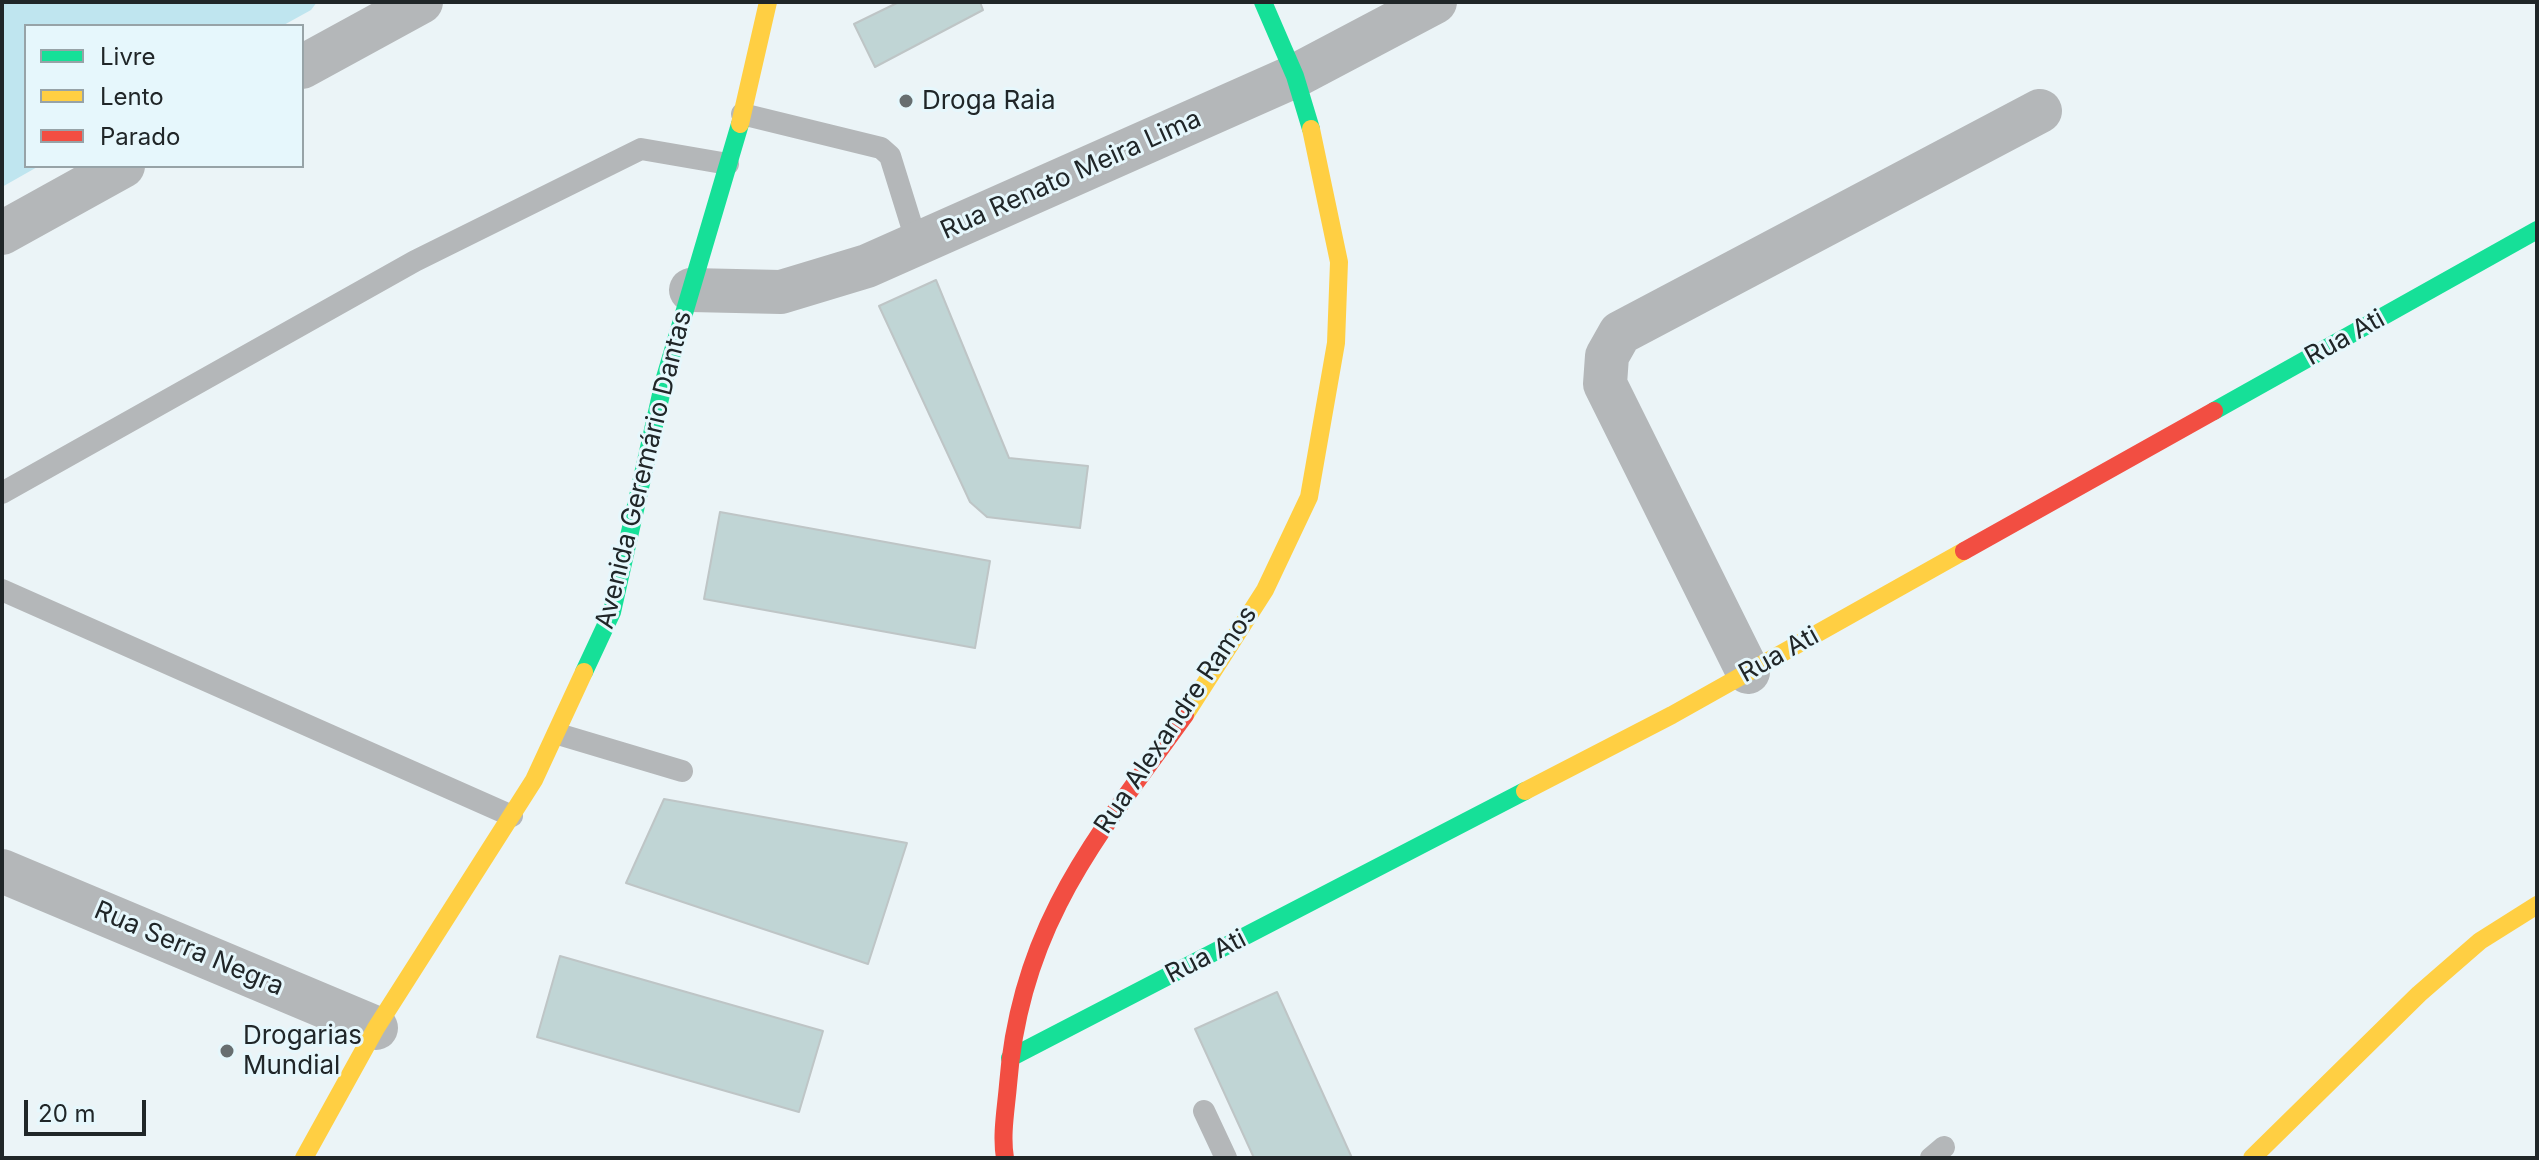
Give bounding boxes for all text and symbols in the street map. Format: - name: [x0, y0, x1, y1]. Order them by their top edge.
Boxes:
- legend: [24, 24, 304, 168]
- text: Livre: [100, 42, 156, 71]
- text: Lento: [100, 82, 164, 111]
- place label: Droga Raia: [922, 85, 1056, 117]
- marker: Droga Raia: [897, 92, 915, 110]
- street label: Rua Renato Meira Lima: [936, 103, 1206, 247]
- text: Parado: [100, 122, 180, 151]
- street label: Rua Ati: [2300, 303, 2390, 373]
- street label: Avenida Geremário Dantas: [589, 308, 699, 632]
- street label: Rua Alexandre Ramos: [1088, 600, 1264, 840]
- street label: Rua Ati: [1734, 620, 1824, 690]
- street label: Rua Serra Negra: [90, 895, 288, 1003]
- street label: Rua Ati: [1160, 924, 1252, 990]
- place label: Drogarias Mundial: [243, 1020, 362, 1082]
- marker: Drogarias Mundial: [218, 1042, 236, 1060]
- scale bar: [28, 1084, 150, 1134]
- text: 20 m: [38, 1099, 96, 1128]

